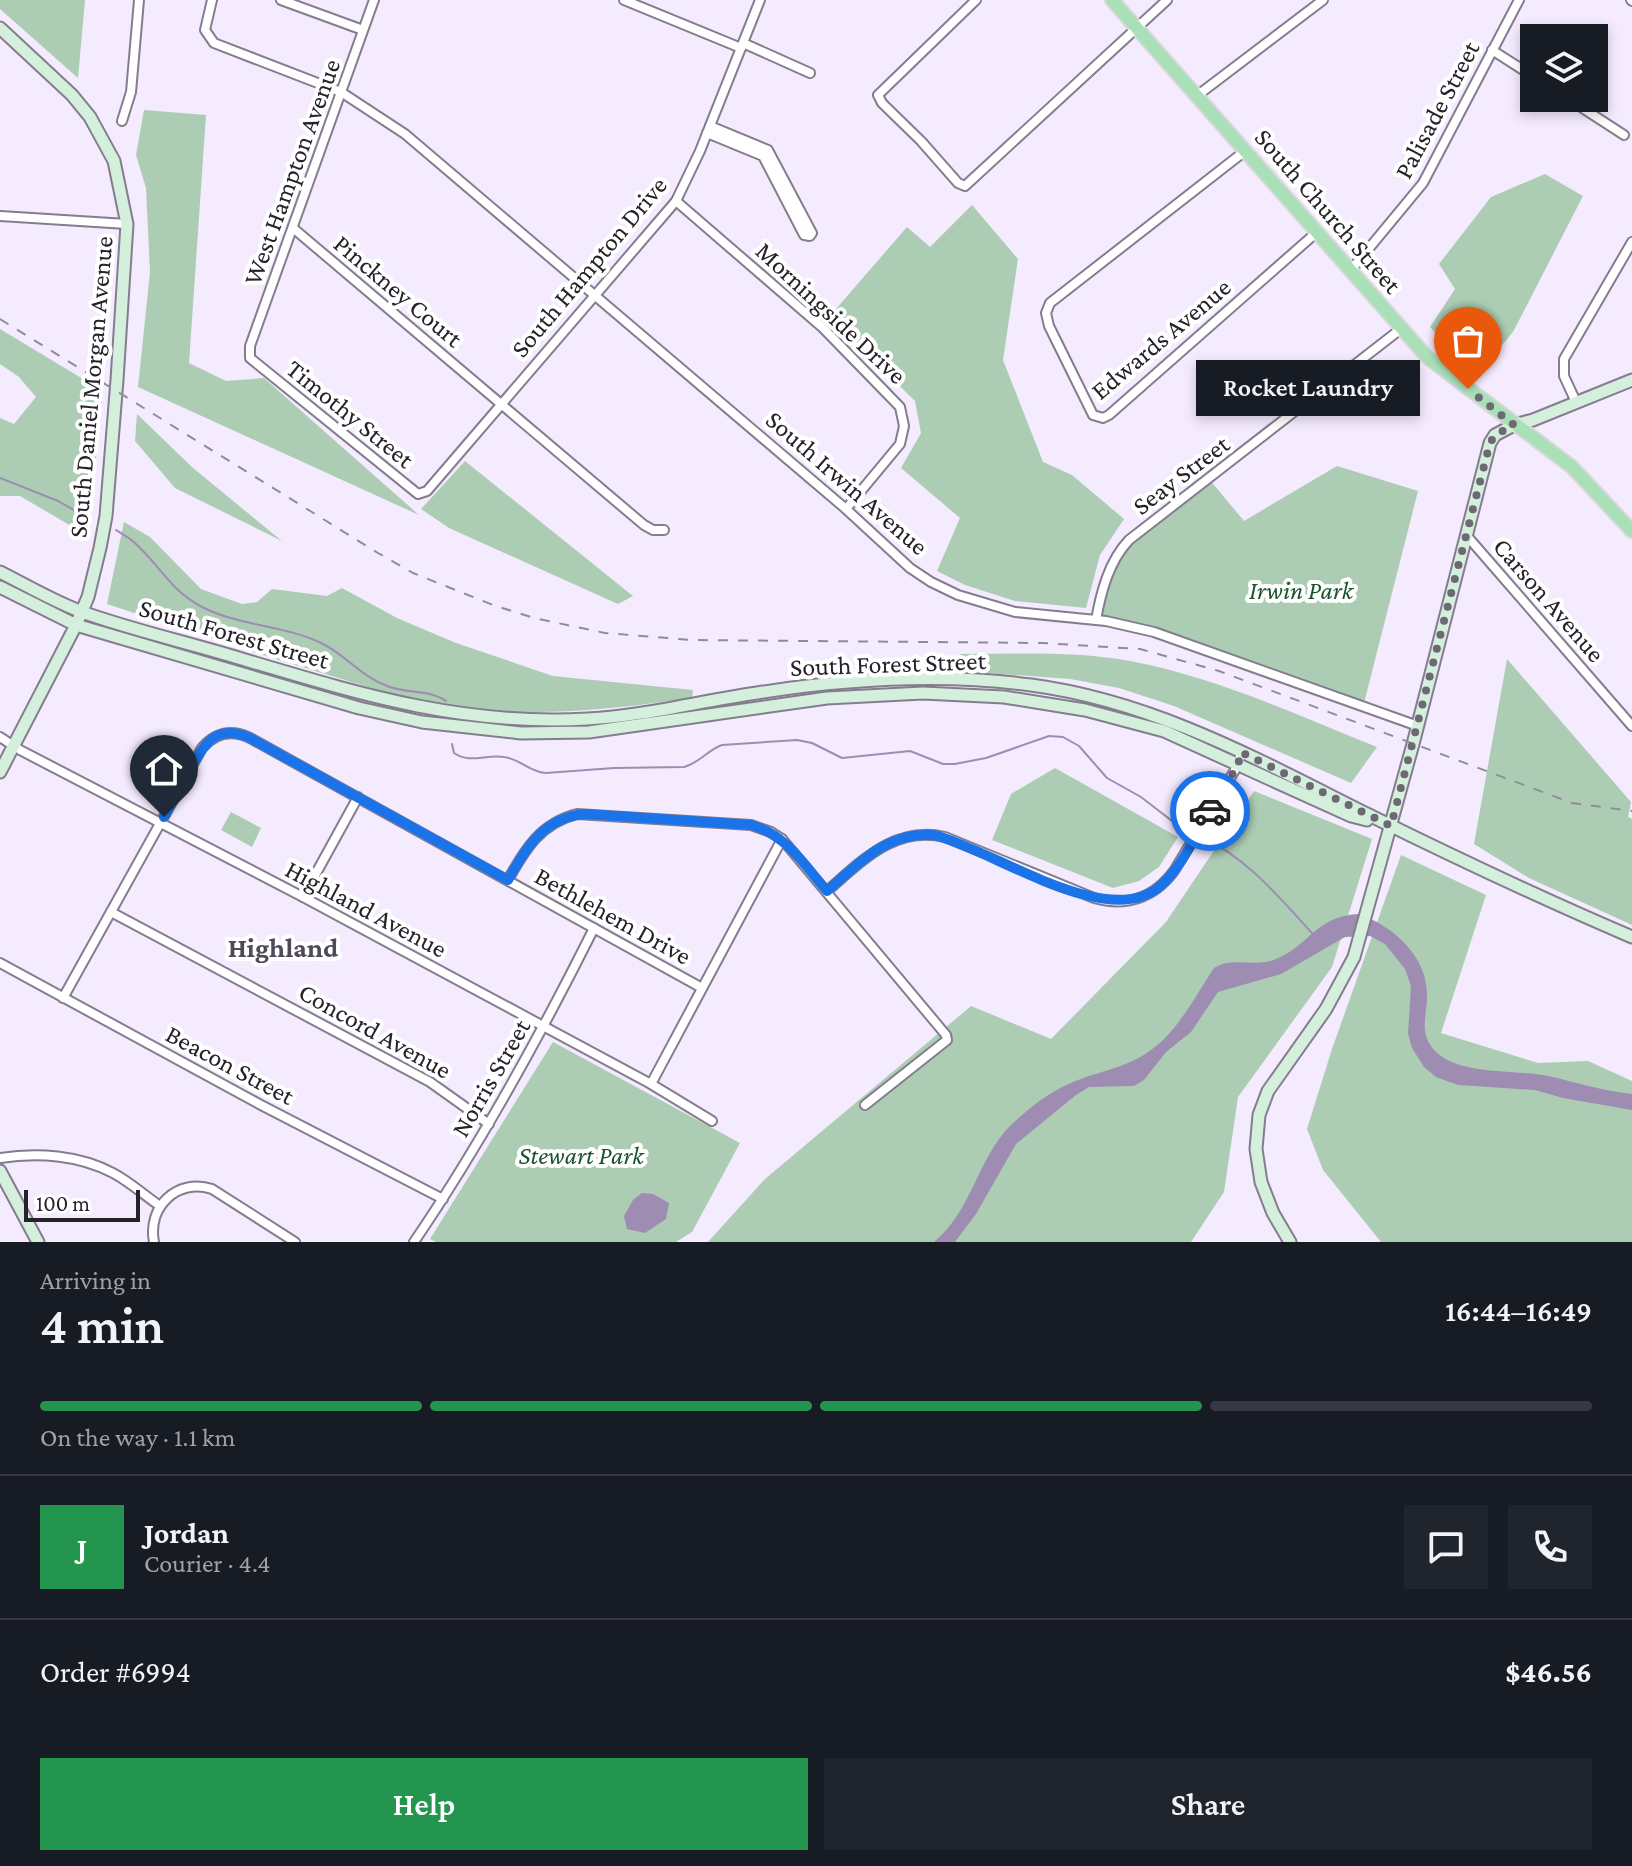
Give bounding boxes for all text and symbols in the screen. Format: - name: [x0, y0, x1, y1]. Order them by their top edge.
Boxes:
- map controls: [1520, 24, 1608, 112]
- button: layers: [1520, 24, 1608, 112]
- street label: Palisade Street: [1389, 36, 1486, 184]
- street label: West Hampton Avenue: [238, 55, 346, 289]
- street label: South Church Street: [1249, 123, 1408, 299]
- street label: South Hampton Drive: [505, 171, 673, 363]
- street label: Pinckney Court: [328, 229, 468, 353]
- street label: South Daniel Morgan Avenue: [63, 235, 119, 539]
- street label: Morningside Drive: [750, 236, 912, 390]
- street label: Edwards Avenue: [1085, 272, 1237, 406]
- pin: [1434, 307, 1502, 389]
- icon: bag: [1446, 319, 1490, 363]
- street label: Timothy Street: [281, 354, 420, 474]
- callout: Rocket Laundry: [1196, 361, 1420, 417]
- text: Rocket Laundry: [1223, 373, 1393, 402]
- street label: South Irwin Avenue: [760, 405, 934, 561]
- street label: Seay Street: [1127, 429, 1235, 521]
- street label: Carson Avenue: [1487, 532, 1611, 668]
- park label: Irwin Park: [1249, 576, 1355, 605]
- street label: South Forest Street: [136, 593, 333, 675]
- street label: South Forest Street: [789, 646, 987, 682]
- pin: [130, 735, 198, 817]
- icon: home: [142, 747, 186, 791]
- courier: [1170, 771, 1250, 851]
- icon: car: [1188, 789, 1232, 833]
- street label: Highland Avenue: [280, 853, 452, 965]
- street label: Bethlehem Drive: [530, 861, 696, 971]
- district label: Highland: [228, 930, 338, 964]
- street label: Concord Avenue: [294, 977, 456, 1085]
- street label: Norris Street: [446, 1014, 537, 1142]
- street label: Beacon Street: [161, 1019, 299, 1111]
- park label: Stewart Park: [518, 1141, 645, 1170]
- scale bar: [24, 1186, 140, 1222]
- text: 100 m: [36, 1191, 90, 1216]
- text: Arriving in: [40, 1266, 151, 1295]
- text: 16:44–16:49: [1445, 1294, 1592, 1327]
- text: 4 min: [40, 1296, 164, 1354]
- text: On the way · 1.1 km: [40, 1423, 235, 1452]
- button: chat: [1404, 1505, 1488, 1589]
- button: phone: [1508, 1505, 1592, 1589]
- text: Jordan: [144, 1516, 229, 1549]
- text: J: [77, 1531, 87, 1564]
- text: Courier · 4.4: [144, 1549, 270, 1578]
- text: Order #6994: [40, 1655, 191, 1688]
- text: $46.56: [1505, 1655, 1592, 1688]
- button: Help: [40, 1758, 808, 1850]
- button: Share: [824, 1758, 1592, 1850]

